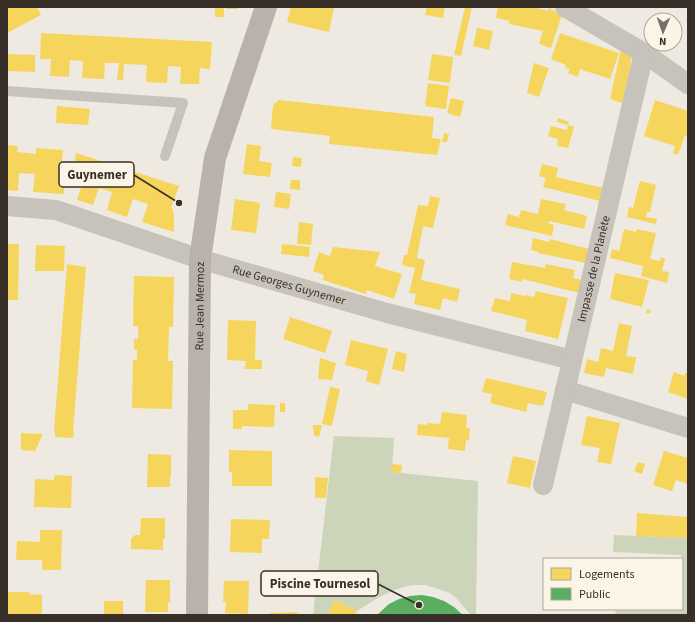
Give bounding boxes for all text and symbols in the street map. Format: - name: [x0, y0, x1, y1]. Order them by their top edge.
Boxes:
- north arrow: [643, 12, 683, 52]
- text: N: [659, 34, 667, 49]
- callout: Guynemer: [59, 162, 134, 187]
- text: Guynemer: [67, 166, 128, 184]
- street label: Impasse de la Planète: [573, 214, 614, 324]
- street label: Rue Georges Guynemer: [230, 260, 348, 309]
- street label: Rue Jean Mermoz: [191, 262, 208, 350]
- legend: [543, 558, 683, 610]
- text: Logements: [579, 566, 634, 583]
- callout: Piscine Tournesol: [261, 571, 378, 596]
- text: Piscine Tournesol: [270, 575, 370, 593]
- text: Public: [579, 586, 611, 603]

